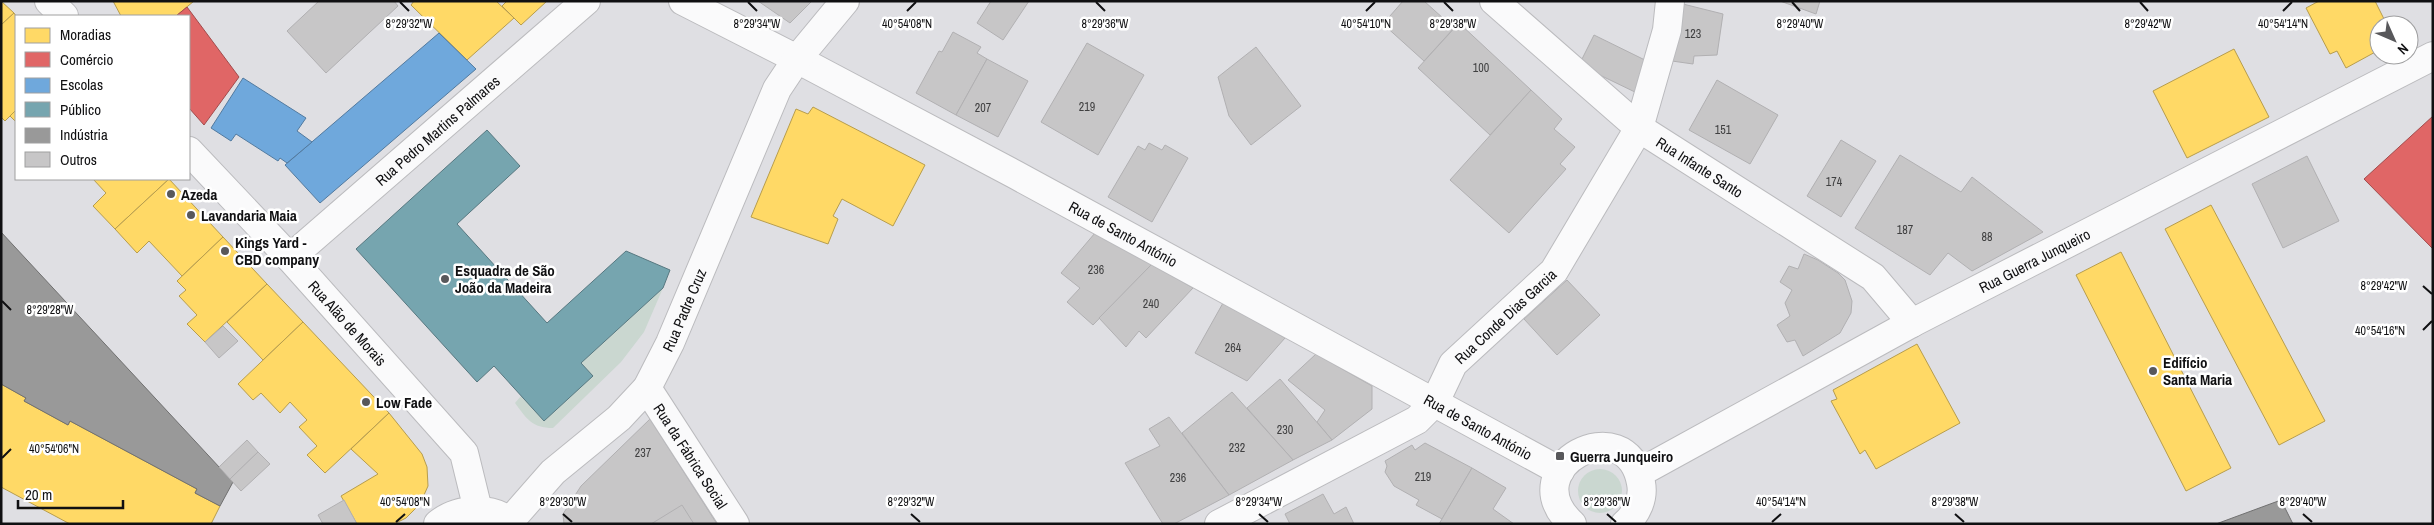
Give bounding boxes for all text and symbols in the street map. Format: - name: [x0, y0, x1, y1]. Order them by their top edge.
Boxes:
- legend: [15, 15, 190, 180]
- north arrow: [2369, 15, 2419, 65]
- text: 8°29'32"W: [386, 16, 433, 32]
- text: 8°29'34"W: [734, 16, 781, 32]
- text: 40°54'08"N: [882, 16, 932, 32]
- text: 8°29'36"W: [1082, 16, 1129, 32]
- text: 40°54'10"N: [1341, 16, 1391, 32]
- text: 8°29'38"W: [1430, 16, 1477, 32]
- text: 8°29'40"W: [1777, 16, 1824, 32]
- text: 8°29'42"W: [2125, 16, 2172, 32]
- text: 40°54'14"N: [2258, 16, 2308, 32]
- text: Moradias: [60, 24, 111, 45]
- house number: 123: [1685, 26, 1701, 42]
- text: N: [2394, 40, 2412, 58]
- text: Comércio: [60, 49, 113, 70]
- house number: 100: [1473, 60, 1489, 76]
- street label: Rua Pedro Martins Palmares: [370, 70, 504, 190]
- text: Escolas: [60, 74, 103, 95]
- text: Público: [60, 99, 101, 120]
- house number: 219: [1079, 99, 1095, 115]
- house number: 207: [975, 100, 992, 116]
- house number: 151: [1715, 122, 1732, 138]
- text: Indústria: [60, 124, 108, 145]
- street label: Rua Infante Santo: [1652, 131, 1748, 202]
- text: Outros: [60, 149, 97, 170]
- house number: 174: [1826, 174, 1843, 190]
- place label: Azeda: [181, 184, 217, 205]
- marker: Azeda: [165, 188, 177, 200]
- street label: Rua de Santo António: [1065, 195, 1181, 272]
- place label: Lavandaria Maia: [201, 205, 297, 226]
- marker: Lavandaria Maia: [185, 209, 197, 221]
- house number: 187: [1897, 222, 1914, 238]
- street label: Rua Guerra Junqueiro: [1975, 223, 2094, 298]
- house number: 88: [1982, 229, 1992, 245]
- place label: Kings Yard - CBD company: [235, 232, 319, 270]
- marker: Kings Yard - CBD company: [219, 245, 231, 257]
- place label: Esquadra de São João da Madeira: [455, 260, 555, 298]
- house number: 236: [1088, 262, 1104, 278]
- street label: Rua Conde Dias Garcia: [1450, 264, 1561, 368]
- street label: Rua Padre Cruz: [657, 265, 711, 355]
- marker: Esquadra de São João da Madeira: [439, 273, 451, 285]
- street label: Rua Alão de Morais: [304, 275, 392, 370]
- text: 8°29'42"W: [2361, 278, 2408, 294]
- house number: 240: [1143, 296, 1159, 312]
- text: 8°29'28"W: [27, 302, 74, 318]
- text: 40°54'16"N: [2355, 323, 2405, 339]
- house number: 264: [1225, 340, 1242, 356]
- place label: Edifício Santa Maria: [2163, 352, 2232, 390]
- marker: Edifício Santa Maria: [2147, 365, 2159, 377]
- street label: Rua de Santo António: [1420, 389, 1536, 465]
- place label: Low Fade: [376, 392, 432, 413]
- marker: Low Fade: [360, 396, 372, 408]
- street label: Rua da Fábrica Social: [649, 399, 733, 513]
- house number: 230: [1277, 422, 1293, 438]
- house number: 232: [1229, 440, 1245, 456]
- text: 40°54'06"N: [29, 441, 79, 457]
- house number: 237: [635, 445, 652, 461]
- place label: Guerra Junqueiro: [1570, 446, 1673, 467]
- marker: Guerra Junqueiro: [1554, 450, 1566, 462]
- house number: 219: [1415, 469, 1431, 485]
- house number: 236: [1170, 470, 1186, 486]
- scale bar: [18, 478, 122, 510]
- text: 20 m: [25, 484, 52, 505]
- text: 40°54'08"N: [380, 494, 430, 510]
- text: 8°29'30"W: [540, 494, 587, 510]
- text: 8°29'32"W: [888, 494, 935, 510]
- text: 8°29'34"W: [1236, 494, 1283, 510]
- text: 8°29'36"W: [1584, 494, 1631, 510]
- text: 40°54'14"N: [1756, 494, 1806, 510]
- text: 8°29'38"W: [1932, 494, 1979, 510]
- text: 8°29'40"W: [2280, 494, 2327, 510]

